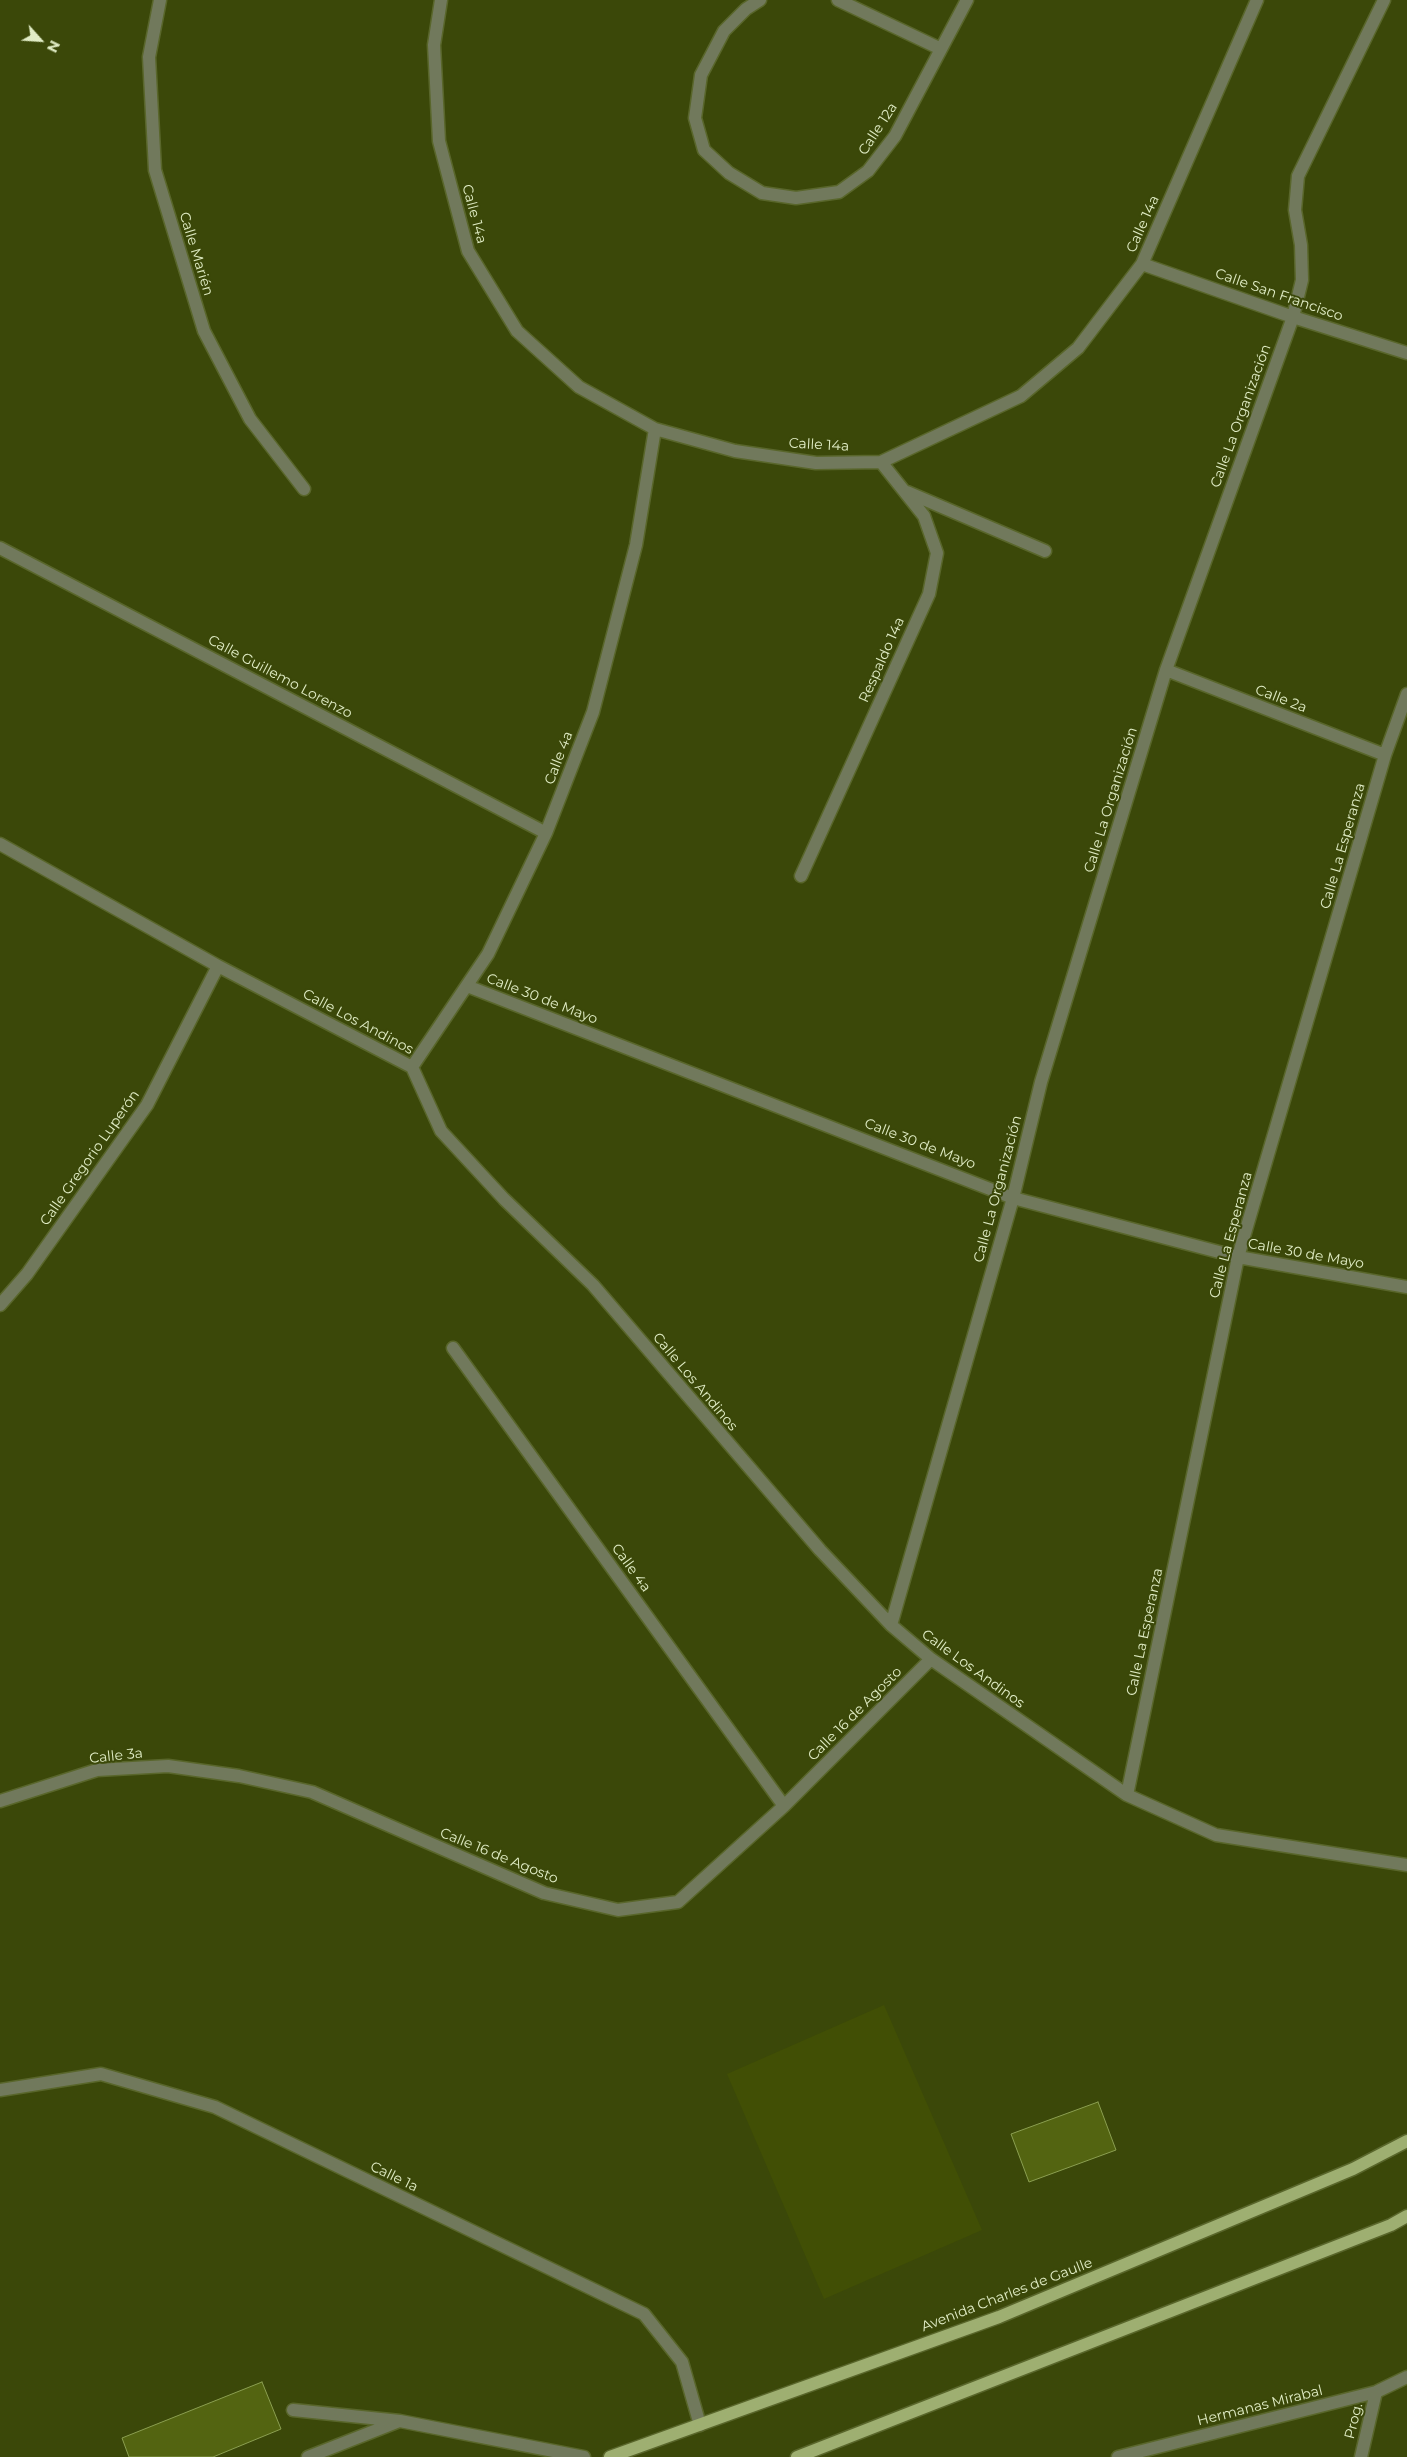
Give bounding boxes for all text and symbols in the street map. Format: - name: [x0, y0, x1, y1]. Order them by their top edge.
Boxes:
- north arrow: [15, 15, 65, 65]
- text: N: [43, 38, 64, 56]
- street label: Calle 12a: [855, 100, 901, 158]
- street label: Calle 14a: [458, 183, 490, 245]
- street label: Calle 14a: [1123, 193, 1163, 255]
- street label: Calle Marién: [175, 210, 217, 298]
- street label: Calle San Francisco: [1213, 265, 1345, 325]
- street label: Calle La Organización: [1207, 342, 1275, 490]
- street label: Calle 14a: [788, 435, 850, 455]
- street label: Respaldo 14a: [856, 615, 908, 705]
- street label: Calle Guillemo Lorenzo: [205, 632, 355, 722]
- street label: Calle 2a: [1253, 681, 1309, 717]
- street label: Calle La Organización: [1081, 725, 1141, 875]
- street label: Calle 4a: [541, 729, 577, 787]
- street label: Calle La Esperanza: [1317, 781, 1369, 911]
- street label: Calle 30 de Mayo: [484, 970, 600, 1028]
- street label: Calle Los Andinos: [300, 986, 416, 1058]
- street label: Calle Gregorio Luperón: [37, 1087, 143, 1229]
- street label: Calle La Organización: [970, 1114, 1026, 1264]
- street label: Calle 30 de Mayo: [862, 1115, 978, 1173]
- street label: Calle La Esperanza: [1206, 1170, 1256, 1300]
- street label: Calle 30 de Mayo: [1247, 1236, 1365, 1272]
- street label: Calle Los Andinos: [649, 1329, 741, 1435]
- street label: Calle 4a: [608, 1541, 654, 1595]
- street label: Calle La Esperanza: [1123, 1567, 1167, 1697]
- street label: Calle Los Andinos: [918, 1626, 1028, 1712]
- street label: Calle 16 de Agosto: [805, 1664, 905, 1764]
- street label: Calle 3a: [88, 1745, 144, 1767]
- street label: Calle 16 de Agosto: [437, 1825, 561, 1887]
- street label: Calle 1a: [367, 2158, 421, 2196]
- street label: Avenida Charles de Gaulle: [919, 2255, 1095, 2335]
- street label: Hermanas Mirabal: [1196, 2382, 1324, 2430]
- street label: Prog.: [1341, 2401, 1367, 2441]

